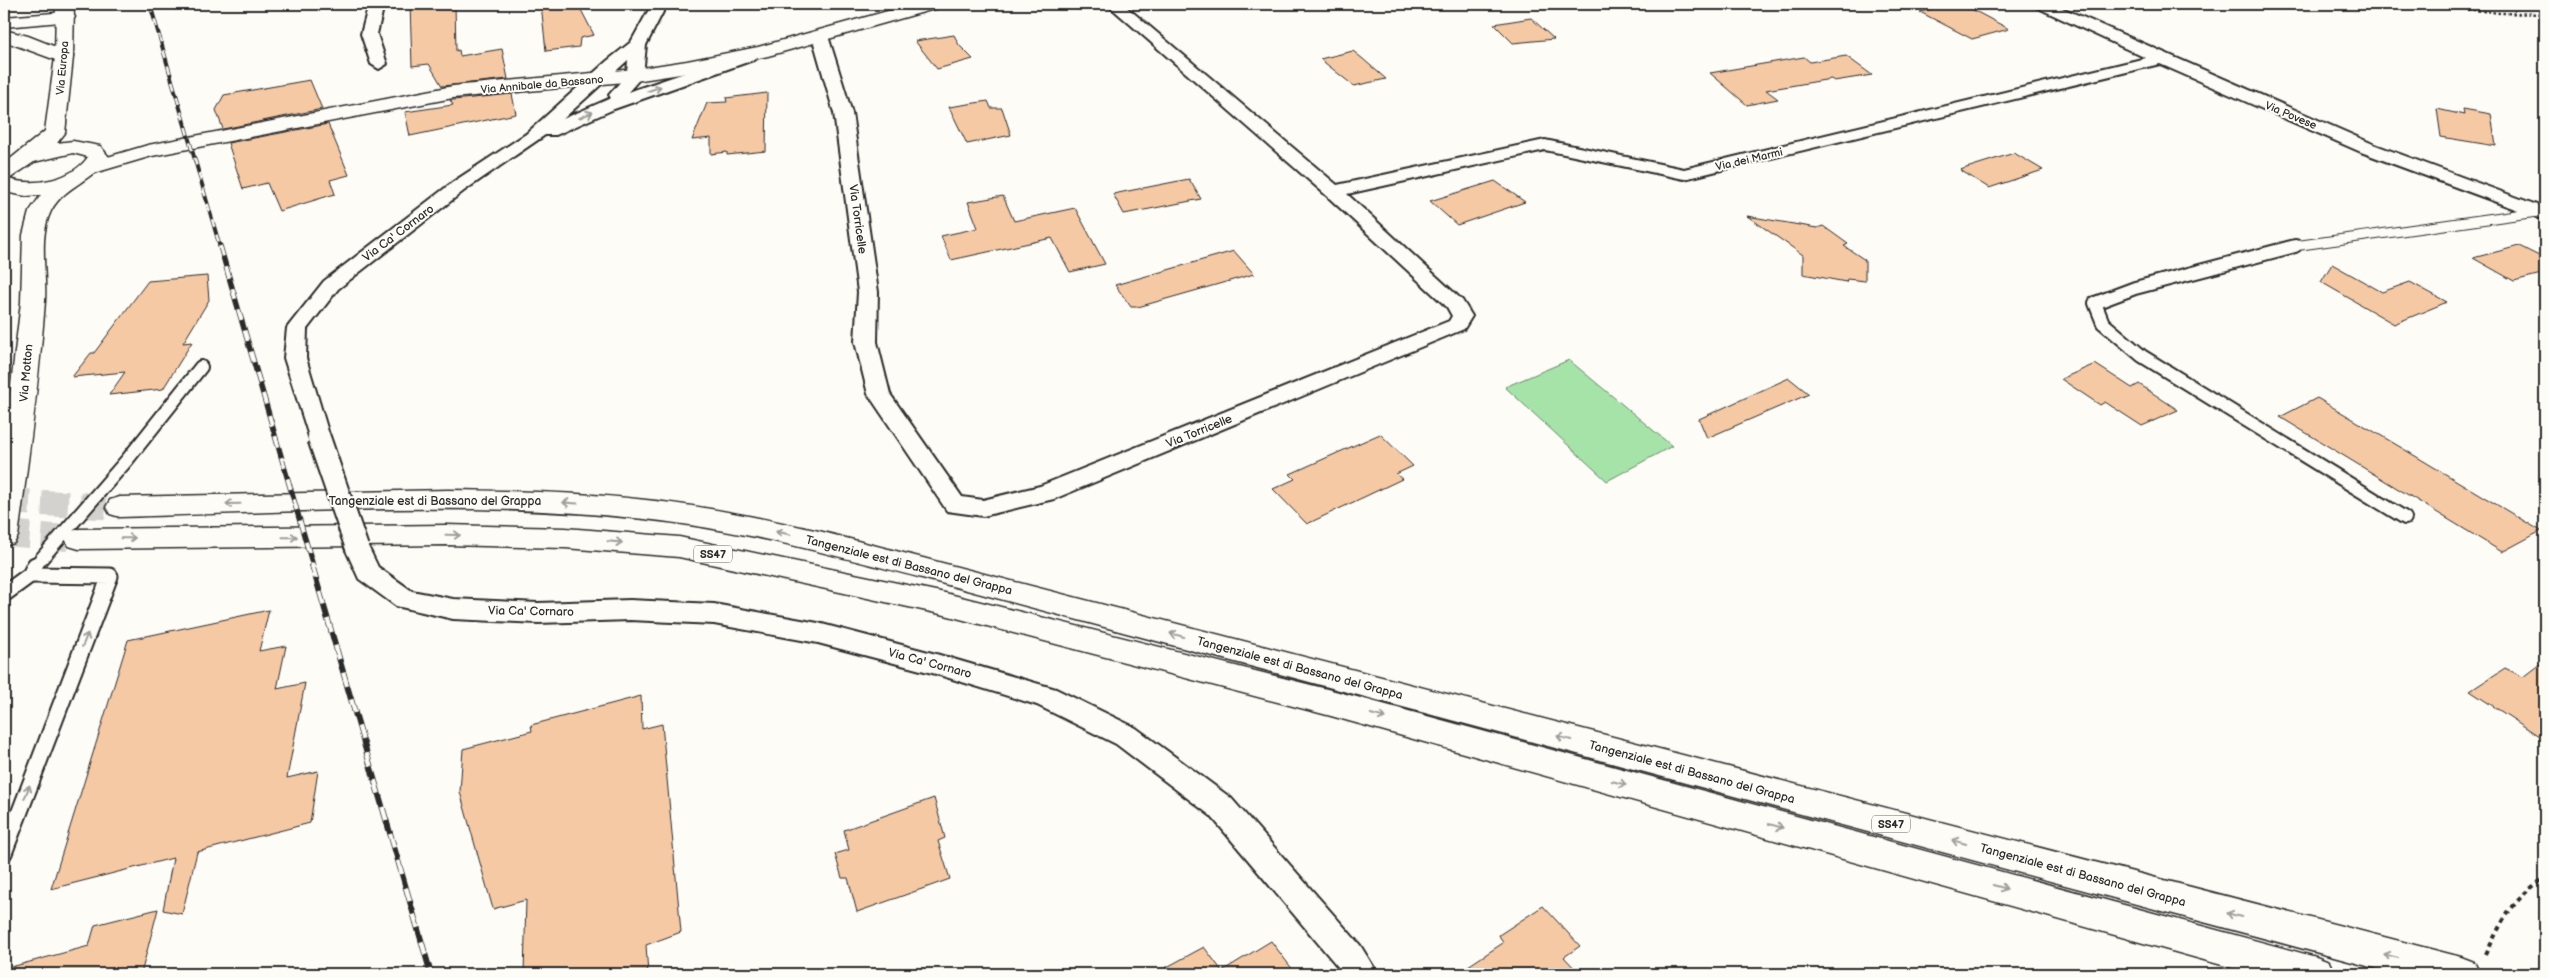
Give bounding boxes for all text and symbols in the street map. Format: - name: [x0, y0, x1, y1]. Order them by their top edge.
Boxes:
- street label: Via Europa: [54, 40, 71, 96]
- street label: Via Annibale da Bassano: [480, 73, 604, 96]
- one-way arrow: [646, 83, 662, 93]
- street label: Via Povese: [2263, 99, 2319, 132]
- one-way arrow: [578, 110, 593, 119]
- street label: Via dei Marmi: [1714, 145, 1784, 174]
- street label: Via Torricelle: [845, 183, 870, 255]
- street label: Via Ca' Cornaro: [360, 202, 437, 265]
- street label: Via Motton: [17, 343, 37, 403]
- street label: Via Torricelle: [1164, 411, 1234, 452]
- street label: Tangenziale est di Bassano del Grappa: [329, 494, 541, 509]
- one-way arrow: [562, 498, 578, 507]
- one-way arrow: [225, 499, 242, 509]
- one-way arrow: [775, 528, 791, 537]
- one-way arrow: [444, 530, 461, 540]
- one-way arrow: [282, 532, 298, 541]
- street label: Tangenziale est di Bassano del Grappa: [804, 532, 1014, 599]
- one-way arrow: [120, 534, 136, 543]
- one-way arrow: [607, 537, 623, 547]
- road number: SS47: [694, 546, 732, 562]
- street label: Via Ca' Cornaro: [488, 603, 574, 620]
- one-way arrow: [1170, 630, 1186, 640]
- one-way arrow: [81, 632, 90, 648]
- street label: Tangenziale est di Bassano del Grappa: [1195, 634, 1405, 703]
- street label: Via Ca' Cornaro: [887, 645, 973, 682]
- one-way arrow: [1370, 712, 1386, 722]
- one-way arrow: [1557, 733, 1573, 742]
- street label: Tangenziale est di Bassano del Grappa: [1587, 738, 1797, 807]
- one-way arrow: [1611, 778, 1627, 788]
- one-way arrow: [23, 784, 32, 800]
- road number: SS47: [1872, 816, 1910, 832]
- one-way arrow: [1767, 821, 1783, 831]
- one-way arrow: [1951, 837, 1967, 846]
- street label: Tangenziale est di Bassano del Grappa: [1978, 841, 2188, 910]
- one-way arrow: [1991, 883, 2007, 893]
- one-way arrow: [2227, 909, 2243, 919]
- one-way arrow: [2384, 951, 2400, 960]

